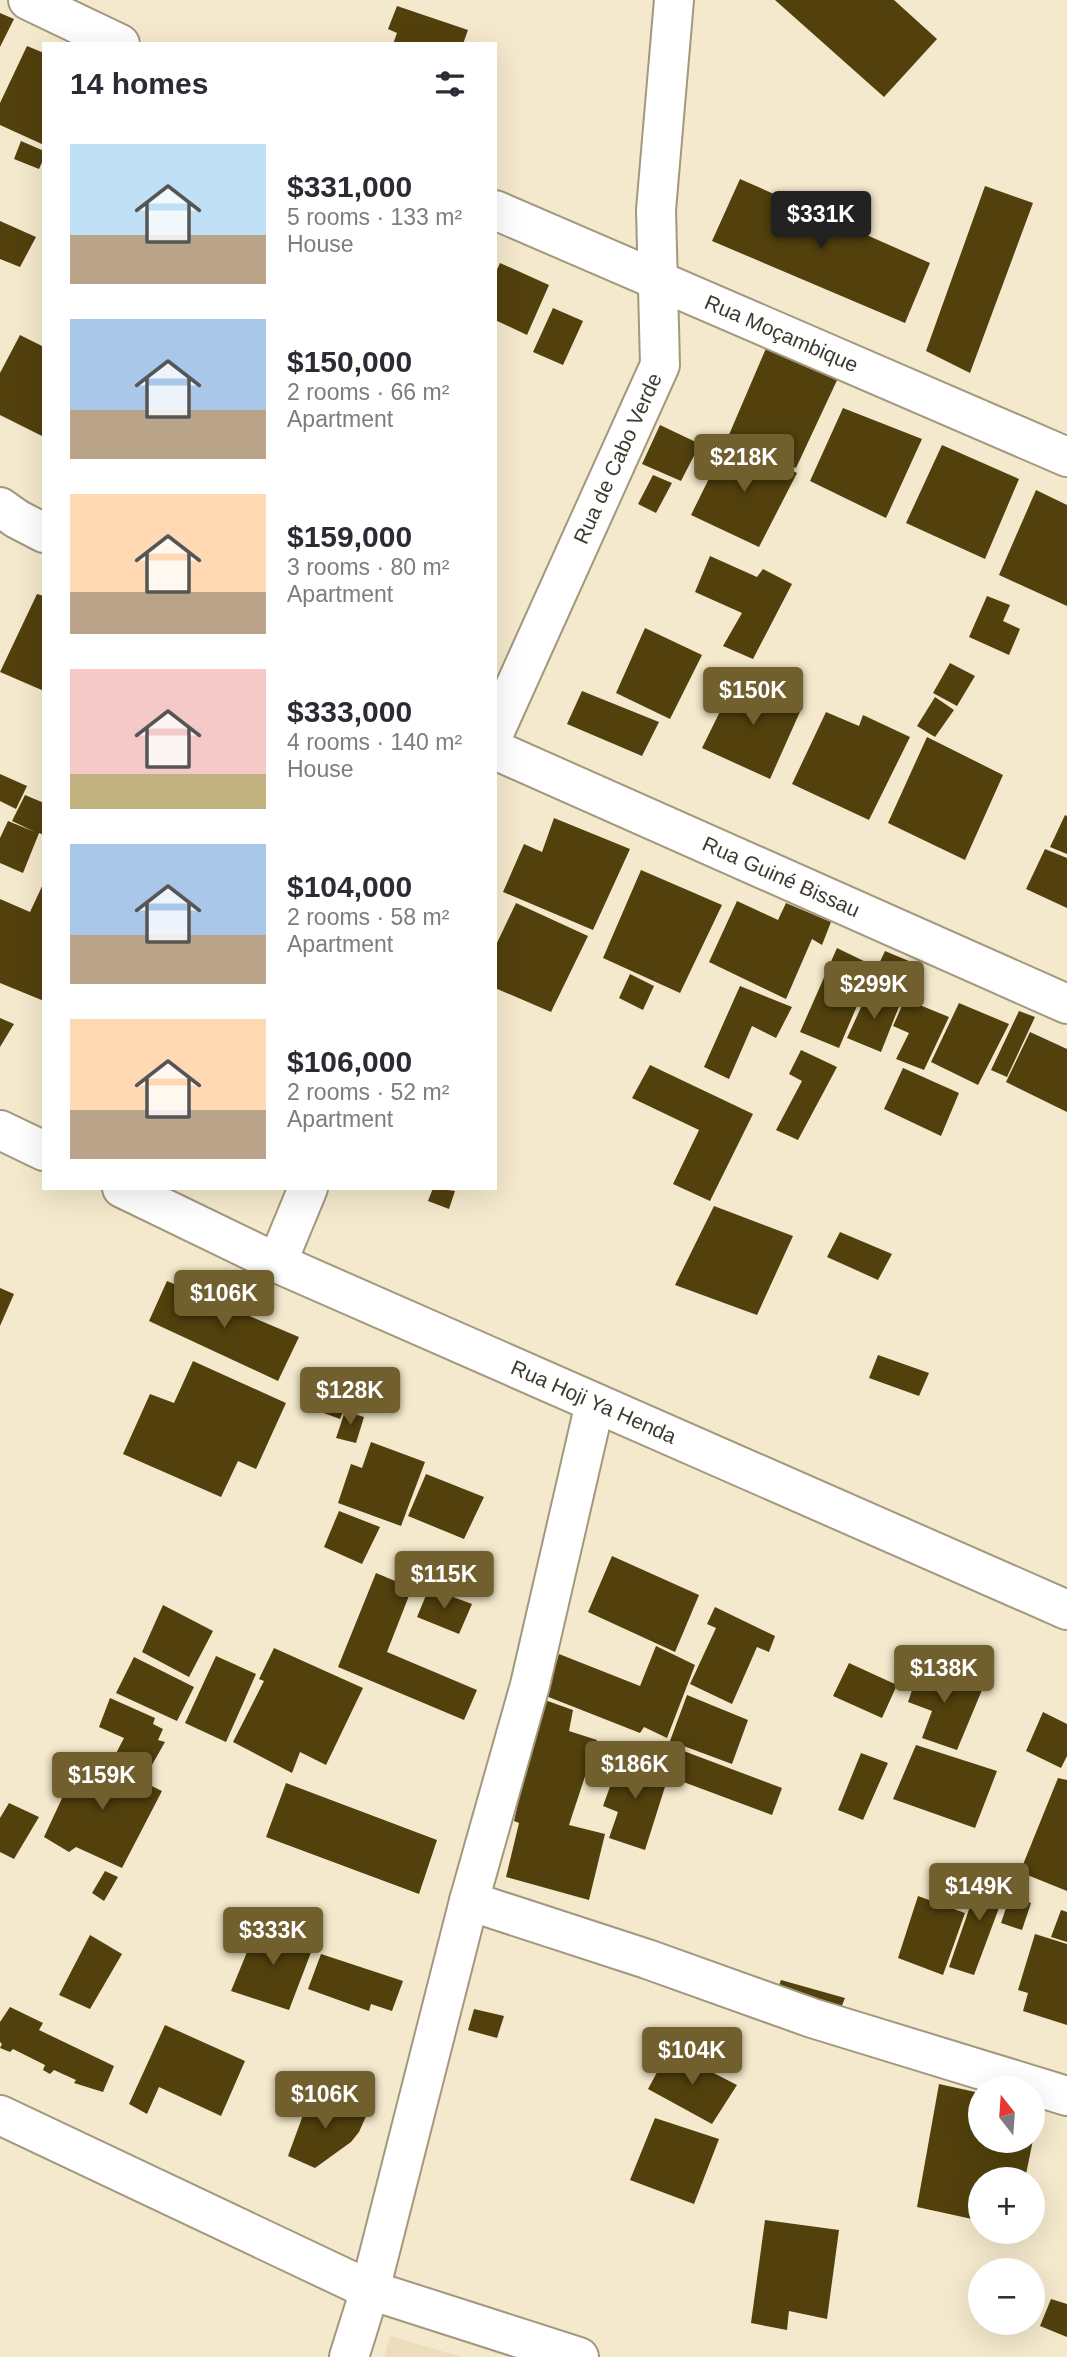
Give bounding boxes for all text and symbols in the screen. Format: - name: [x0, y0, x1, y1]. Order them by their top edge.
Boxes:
- icon: filters: [431, 65, 469, 103]
- text: 14 homes: [70, 67, 208, 100]
- text: $331,000: [287, 170, 412, 203]
- icon: home: [126, 172, 210, 256]
- pin: $331K: [772, 191, 870, 251]
- text: $331K: [787, 201, 855, 227]
- text: 5 rooms · 133 m²: [287, 204, 462, 230]
- text: House: [287, 231, 353, 257]
- street label: Rua Moçambique: [701, 290, 862, 376]
- text: $150,000: [287, 345, 412, 378]
- icon: home: [126, 347, 210, 431]
- street label: Rua de Cabo Verde: [569, 369, 666, 547]
- text: 2 rooms · 66 m²: [287, 379, 449, 405]
- text: Apartment: [287, 406, 393, 432]
- pin: $218K: [695, 434, 793, 494]
- text: $218K: [710, 444, 778, 470]
- text: $159,000: [287, 520, 412, 553]
- icon: home: [126, 522, 210, 606]
- text: 3 rooms · 80 m²: [287, 554, 449, 580]
- text: Apartment: [287, 581, 393, 607]
- pin: $150K: [704, 668, 802, 727]
- text: $150K: [719, 677, 787, 703]
- text: $333,000: [287, 695, 412, 728]
- icon: home: [126, 697, 210, 781]
- text: 4 rooms · 140 m²: [287, 729, 462, 755]
- text: House: [287, 756, 353, 782]
- street label: Rua Guiné Bissau: [699, 832, 863, 921]
- text: $104,000: [287, 870, 412, 903]
- icon: home: [126, 872, 210, 956]
- text: 2 rooms · 58 m²: [287, 904, 449, 930]
- text: Apartment: [287, 931, 393, 957]
- pin: $299K: [825, 962, 923, 1021]
- text: $299K: [840, 971, 908, 997]
- text: $106,000: [287, 1045, 412, 1078]
- icon: home: [126, 1047, 210, 1131]
- text: 2 rooms · 52 m²: [287, 1079, 449, 1105]
- text: Apartment: [287, 1106, 393, 1132]
- pin: $106K: [175, 1270, 273, 1330]
- text: $106K: [190, 1280, 258, 1306]
- street label: Rua Hoji Ya Henda: [508, 1355, 680, 1448]
- pin: $128K: [301, 1368, 399, 1427]
- text: $128K: [316, 1377, 384, 1403]
- pin: $115K: [395, 1552, 493, 1611]
- text: $115K: [411, 1561, 477, 1587]
- pin: $138K: [895, 1646, 993, 1705]
- text: $138K: [910, 1655, 978, 1681]
- pin: $186K: [586, 1742, 684, 1801]
- text: $186K: [601, 1751, 669, 1777]
- pin: $159K: [53, 1752, 151, 1812]
- text: $159K: [68, 1762, 136, 1788]
- pin: $149K: [930, 1864, 1028, 1923]
- text: $149K: [945, 1873, 1013, 1899]
- pin: $333K: [224, 1908, 322, 1967]
- text: $333K: [239, 1917, 307, 1943]
- pin: $104K: [643, 2028, 741, 2087]
- text: $104K: [658, 2037, 726, 2063]
- pin: $106K: [276, 2072, 374, 2131]
- north arrow: [968, 2076, 1045, 2152]
- map controls: [968, 2076, 1045, 2335]
- text: $106K: [291, 2081, 359, 2107]
- button: +: [968, 2167, 1045, 2244]
- button: −: [968, 2258, 1045, 2335]

